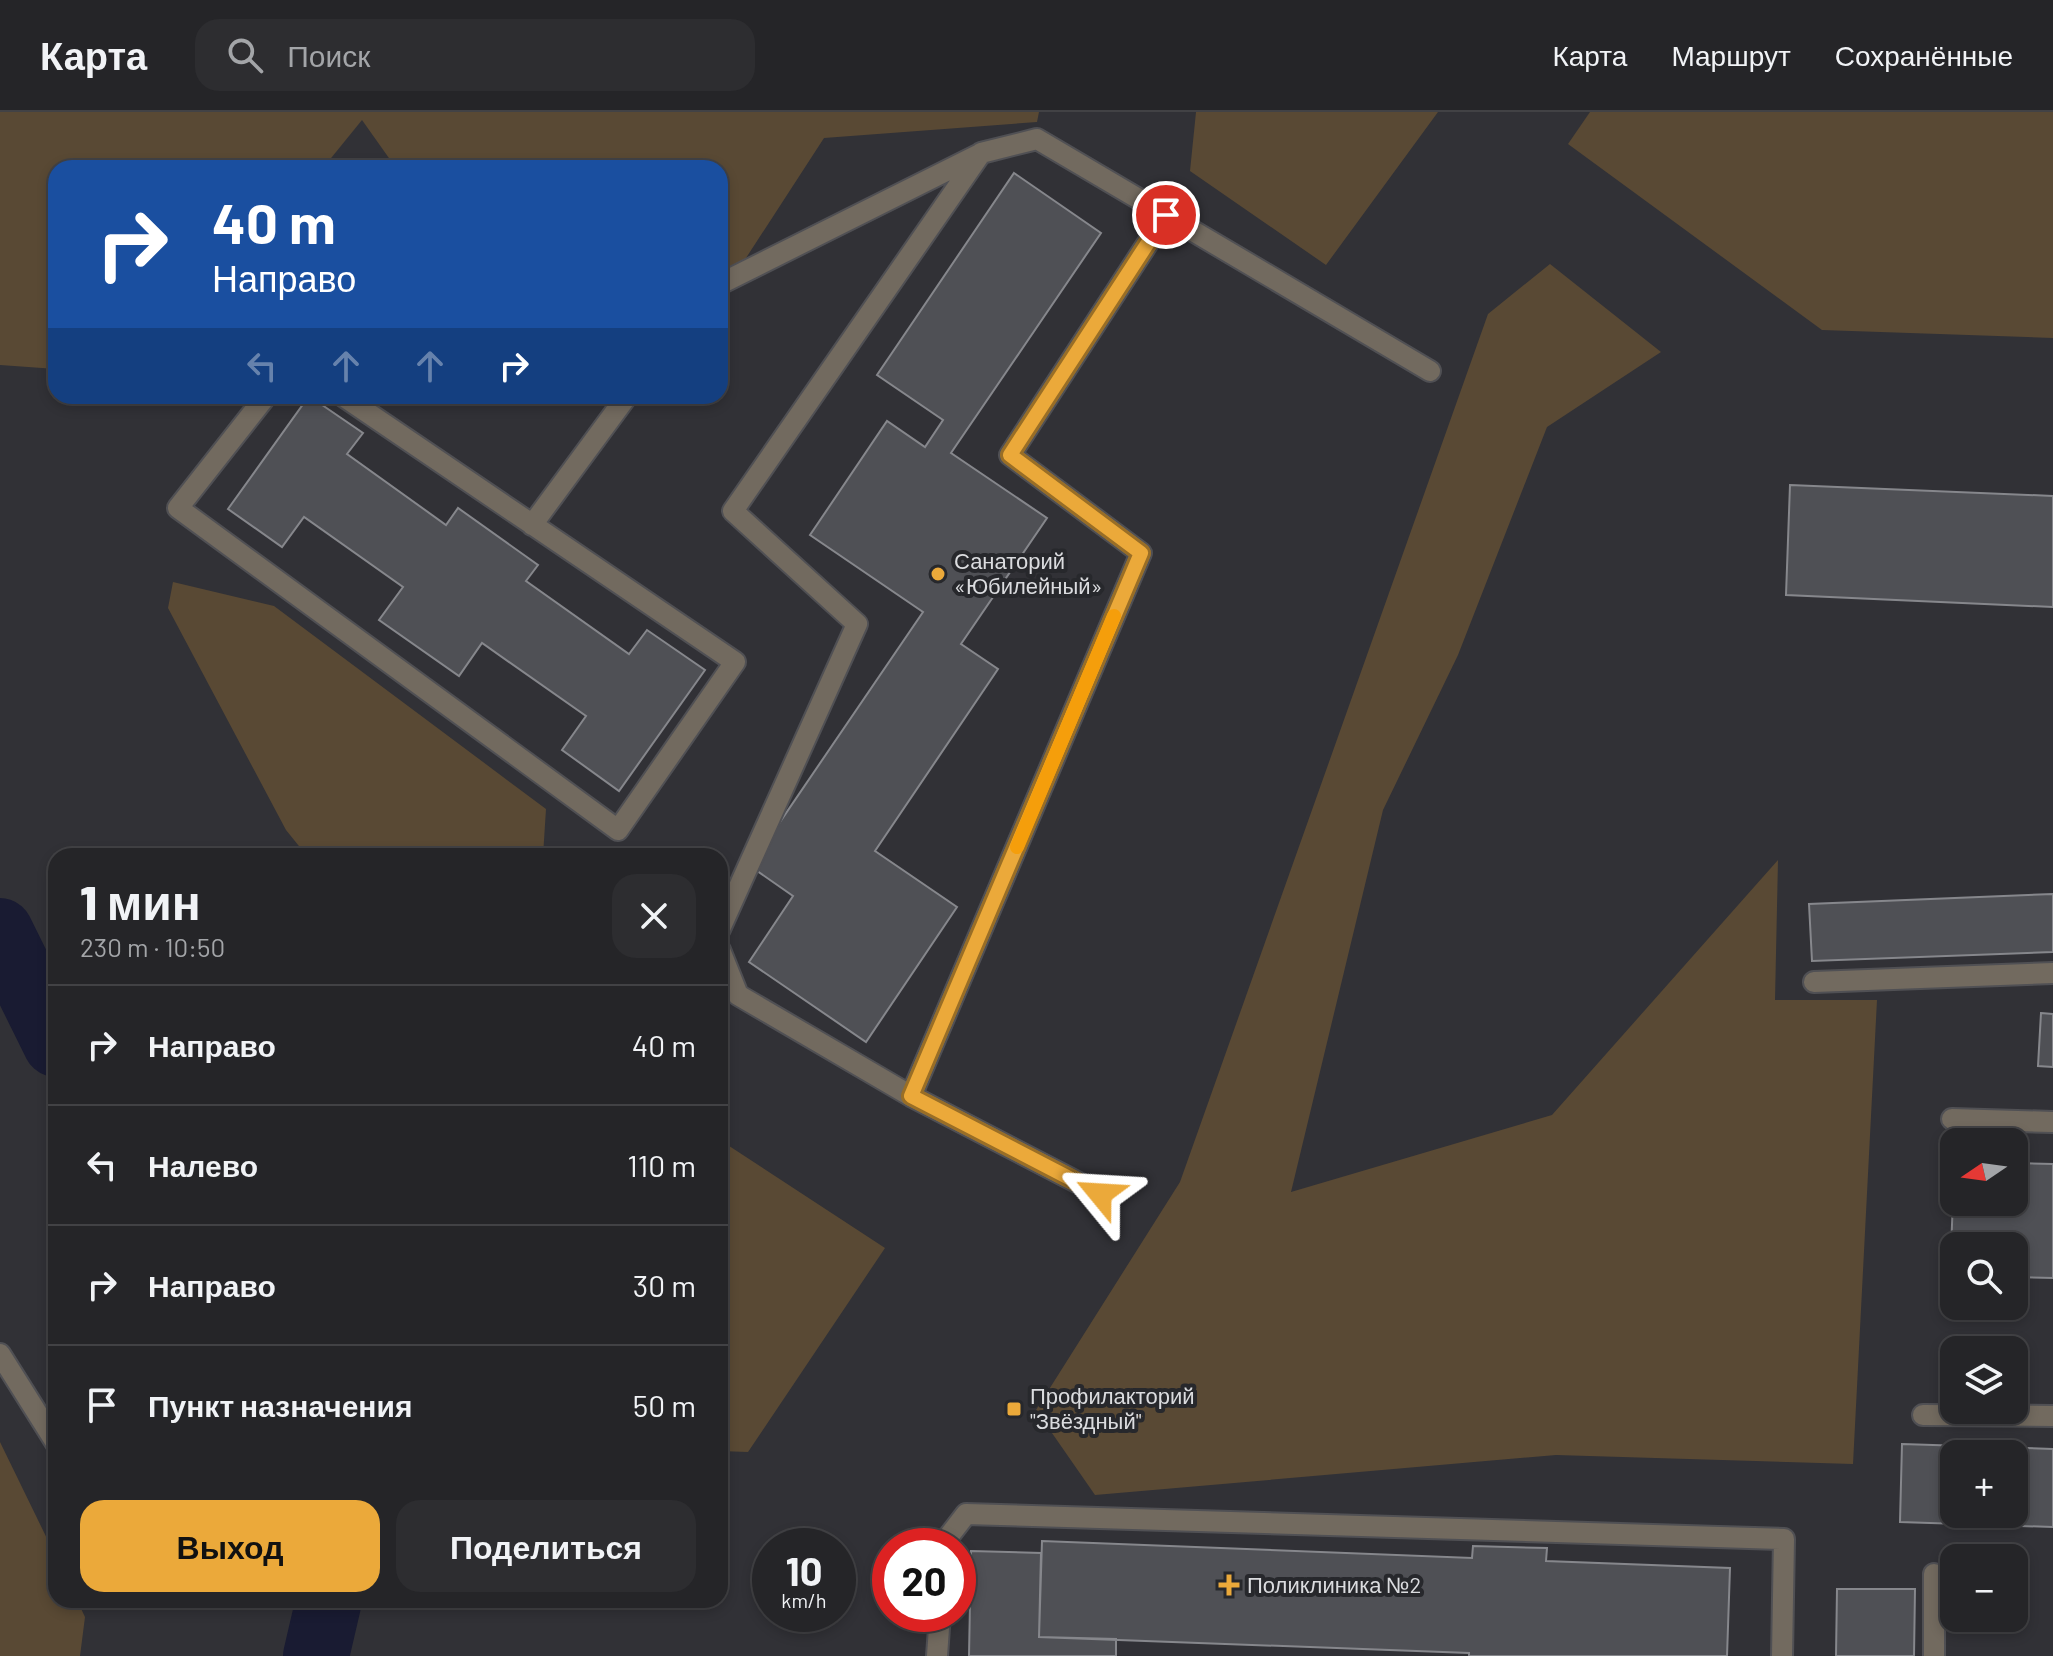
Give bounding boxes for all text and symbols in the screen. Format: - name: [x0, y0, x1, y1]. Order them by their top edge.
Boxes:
- search box: [195, 19, 755, 91]
- text: Карта: [40, 32, 147, 78]
- icon: search: [223, 33, 267, 77]
- text: Поиск: [287, 37, 370, 73]
- text: Карта: [1552, 38, 1627, 72]
- text: Маршрут: [1671, 38, 1791, 72]
- text: Сохранённые: [1835, 38, 2013, 72]
- pin: [1132, 181, 1200, 249]
- text: 40 m: [212, 188, 336, 255]
- icon: right: [80, 192, 184, 296]
- icon: arrive: [1144, 193, 1188, 237]
- text: Направо: [212, 256, 356, 299]
- icon: left: [240, 344, 284, 388]
- icon: ahead: [324, 344, 368, 388]
- icon: ahead: [408, 344, 452, 388]
- icon: right: [492, 344, 536, 388]
- place label: Санаторий «Юбилейный»: [954, 547, 1103, 598]
- marker: Санаторий «Юбилейный»: [929, 565, 947, 583]
- text: 1 мин: [80, 872, 201, 930]
- button: close: [612, 874, 696, 958]
- text: 230 m · 10:50: [80, 931, 225, 962]
- icon: right: [80, 1023, 124, 1067]
- text: Направо: [148, 1027, 276, 1063]
- text: 40 m: [632, 1027, 696, 1063]
- north arrow: [1940, 1128, 2028, 1216]
- map controls: [1940, 1128, 2028, 1632]
- icon: left: [80, 1143, 124, 1187]
- text: Налево: [148, 1147, 258, 1183]
- text: 110 m: [627, 1147, 696, 1183]
- position arrow: [1058, 1152, 1142, 1236]
- button: search: [1940, 1232, 2028, 1320]
- icon: right: [80, 1263, 124, 1307]
- text: Направо: [148, 1267, 276, 1303]
- text: 30 m: [633, 1267, 696, 1303]
- button: layers: [1940, 1336, 2028, 1424]
- place label: Профилакторий "Звёздный": [1030, 1382, 1195, 1434]
- icon: arrive: [80, 1383, 124, 1427]
- text: Пункт назначения: [148, 1387, 412, 1423]
- text: 50 m: [633, 1387, 696, 1423]
- marker: Профилакторий "Звёздный": [1005, 1400, 1023, 1418]
- button: +: [1940, 1440, 2028, 1528]
- button: Выход: [80, 1500, 380, 1592]
- button: Поделиться: [396, 1500, 696, 1592]
- speed limit sign: 20: [872, 1528, 976, 1632]
- button: −: [1940, 1544, 2028, 1632]
- text: 10: [786, 1546, 822, 1594]
- place label: Поликлиника №2: [1247, 1571, 1421, 1597]
- marker: Поликлиника №2: [1218, 1574, 1240, 1596]
- text: km/h: [781, 1588, 827, 1612]

